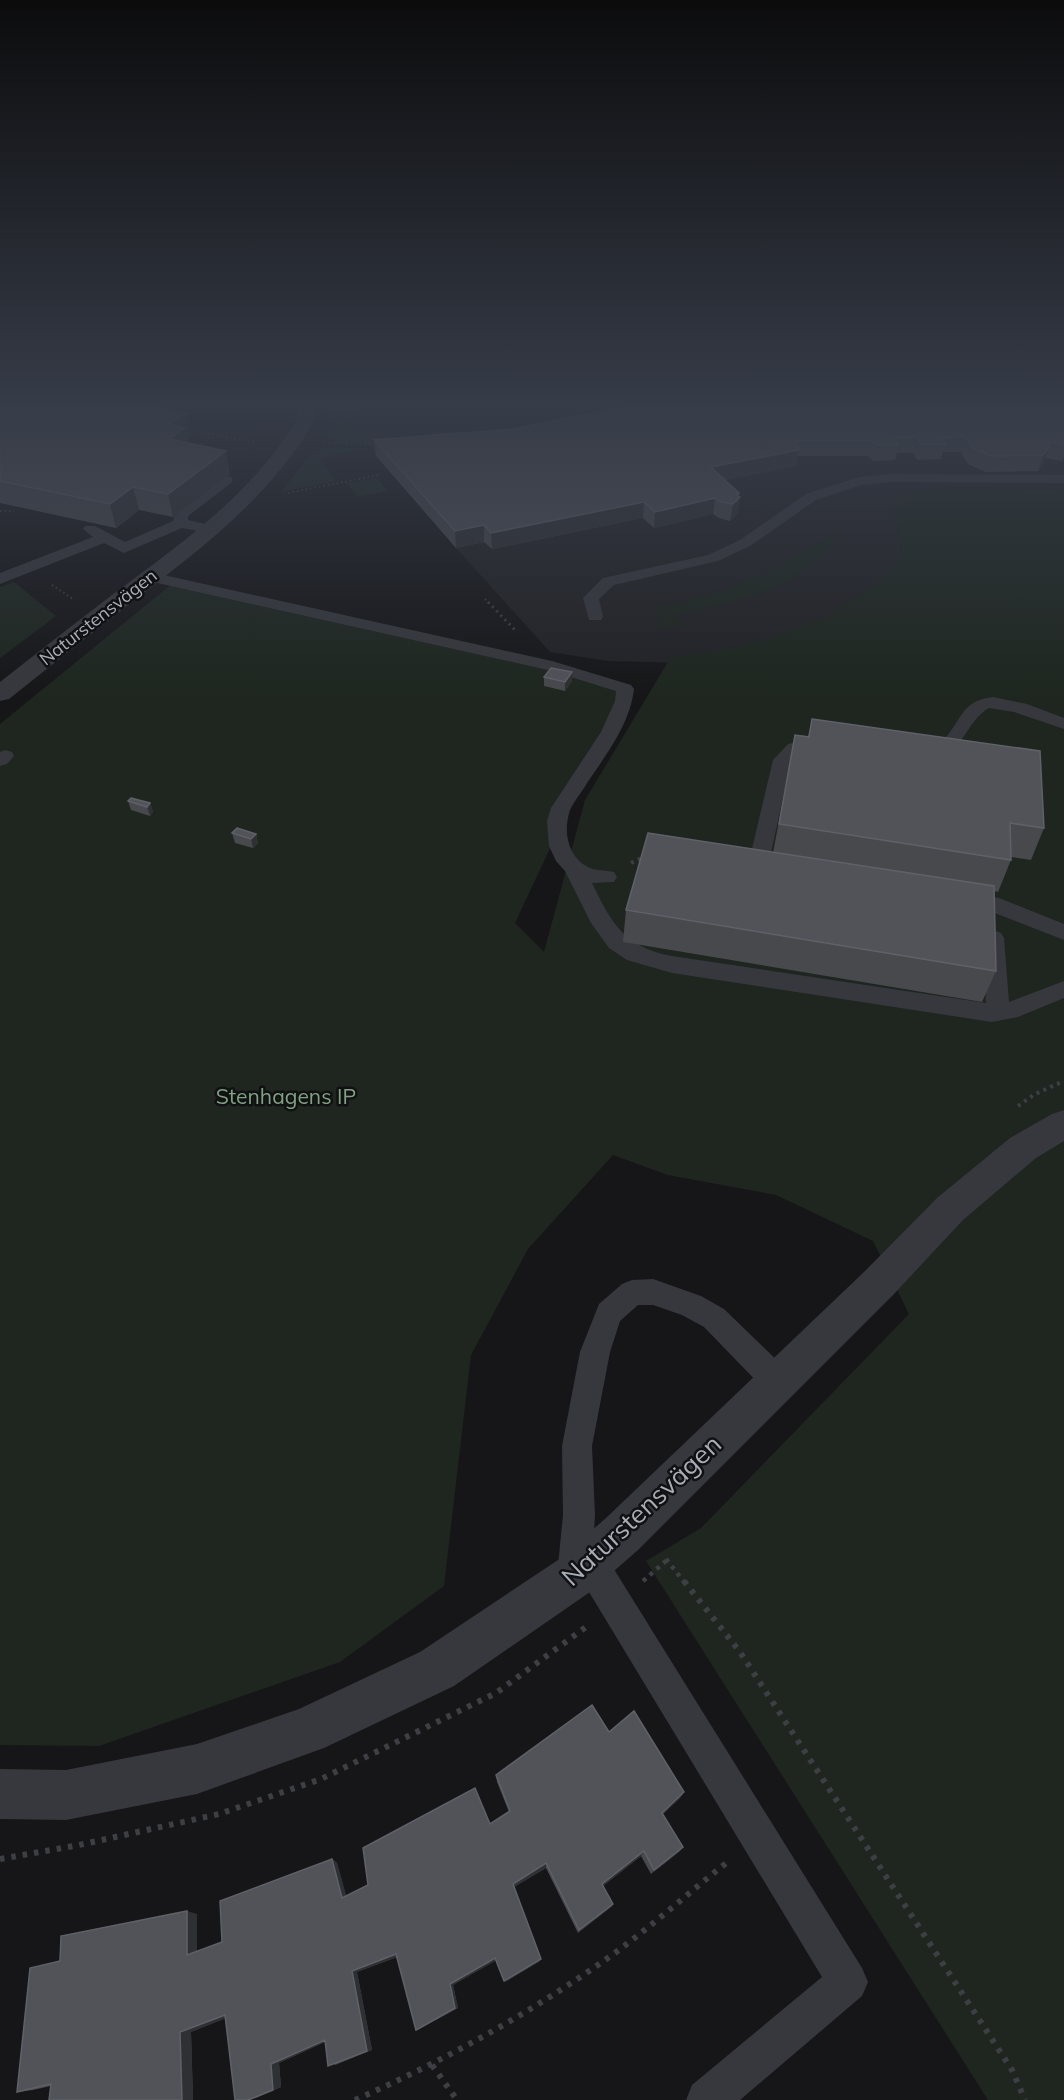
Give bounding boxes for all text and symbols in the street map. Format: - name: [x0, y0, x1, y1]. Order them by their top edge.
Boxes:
- street label: Naturstensvägen: [35, 564, 161, 670]
- park label: Stenhagens IP: [216, 1083, 356, 1109]
- street label: Naturstensvägen: [554, 1427, 728, 1593]

